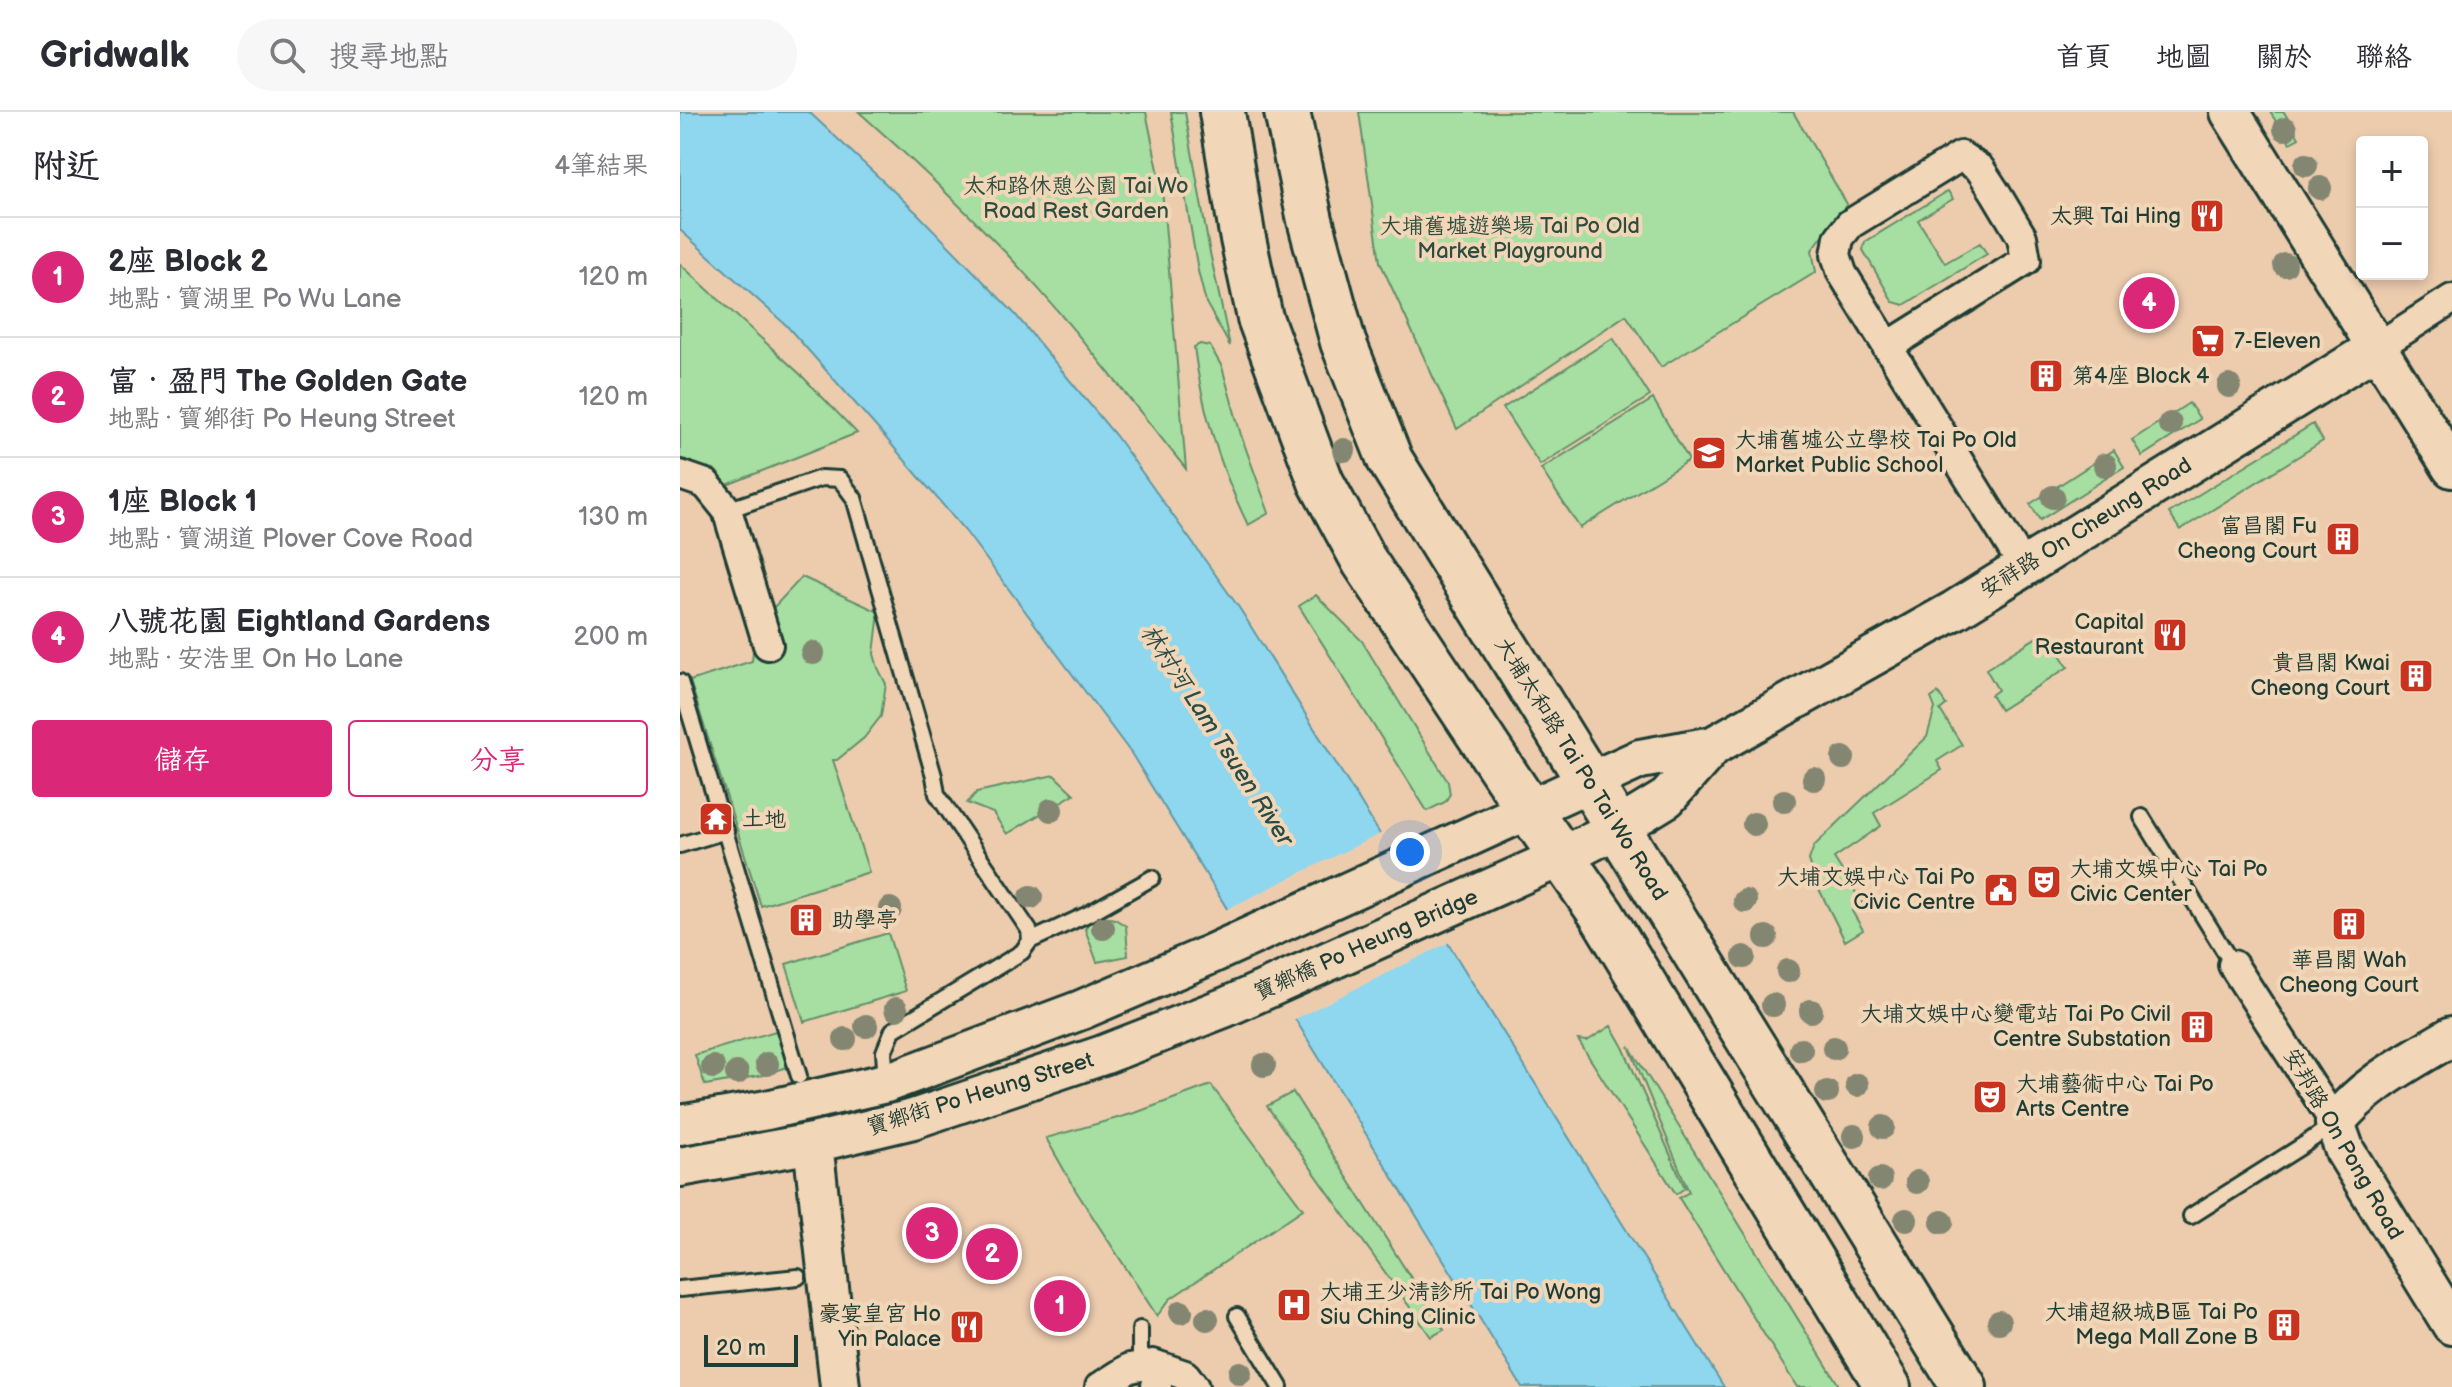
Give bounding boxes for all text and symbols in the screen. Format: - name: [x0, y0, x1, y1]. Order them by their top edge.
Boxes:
- search box: [237, 19, 797, 91]
- text: Gridwalk: [40, 33, 189, 78]
- icon: search: [265, 33, 309, 77]
- text: 搜尋地點: [329, 39, 449, 75]
- text: 首頁: [2056, 41, 2112, 74]
- text: 地圖: [2156, 41, 2212, 74]
- text: 關於: [2256, 41, 2312, 74]
- text: 聯絡: [2356, 41, 2412, 74]
- map controls: [2356, 136, 2428, 280]
- button: +: [2356, 136, 2428, 208]
- text: 附近: [32, 146, 100, 187]
- text: 4筆結果: [554, 151, 648, 182]
- park label: 太和路休憩公園 Tai Wo Road Rest Garden: [964, 173, 1188, 225]
- restaurant icon: 太興 Tai Hing: [2188, 197, 2226, 235]
- place label: 太興 Tai Hing: [2050, 203, 2181, 230]
- button: −: [2356, 208, 2428, 280]
- park label: 大埔舊墟遊樂場 Tai Po Old Market Playground: [1380, 213, 1640, 265]
- text: 2座 Block 2: [108, 244, 268, 280]
- text: 1: [53, 262, 63, 293]
- text: 120 m: [579, 262, 648, 293]
- pin: 4: [2123, 273, 2175, 333]
- text: 地點 · 寶湖里 Po Wu Lane: [108, 284, 402, 315]
- supermarket icon: 7-Eleven: [2189, 322, 2227, 360]
- place label: 7-Eleven: [2234, 328, 2321, 355]
- building icon: 第4座 Block 4: [2027, 357, 2065, 395]
- place label: 第4座 Block 4: [2072, 363, 2210, 390]
- text: 富‧盈門 The Golden Gate: [108, 364, 467, 400]
- text: 2: [50, 382, 66, 413]
- text: 120 m: [579, 382, 648, 413]
- text: 地點 · 寶鄉街 Po Heung Street: [108, 404, 456, 435]
- place label: 大埔舊墟公立學校 Tai Po Old Market Public School: [1735, 427, 2017, 479]
- school or university icon: 大埔舊墟公立學校 Tai Po Old Market Public School: [1690, 434, 1728, 472]
- street label: 安祥路 On Cheung Road: [1975, 452, 2197, 604]
- text: 1座 Block 1: [108, 484, 257, 520]
- text: 3: [50, 502, 66, 533]
- text: 130 m: [578, 502, 648, 533]
- place label: 富昌閣 Fu Cheong Court: [2177, 513, 2317, 565]
- building icon: 富昌閣 Fu Cheong Court: [2324, 520, 2362, 558]
- text: 地點 · 寶湖道 Plover Cove Road: [108, 524, 473, 555]
- text: 八號花園 Eightland Gardens: [108, 604, 490, 640]
- place label: Capital Restaurant: [2035, 609, 2144, 661]
- restaurant icon: Capital Restaurant: [2151, 616, 2189, 654]
- water label: 林村河 Lam Tsuen River: [1134, 619, 1301, 853]
- text: 4: [50, 622, 66, 653]
- text: 200 m: [574, 622, 648, 653]
- street label: 大埔太和路 Tai Po Tai Wo Road: [1489, 632, 1673, 906]
- text: 地點 · 安浩里 On Ho Lane: [108, 644, 403, 675]
- place label: 貴昌閣 Kwai Cheong Court: [2250, 650, 2390, 702]
- building icon: 貴昌閣 Kwai Cheong Court: [2397, 657, 2435, 695]
- button: 儲存: [32, 720, 332, 797]
- button: 分享: [348, 720, 648, 797]
- temple icon: 土地: [697, 800, 735, 838]
- place label: 土地: [742, 806, 786, 833]
- your location: [1390, 832, 1430, 872]
- place label: 大埔文娛中心 Tai Po Civic Center: [2070, 856, 2268, 908]
- theatre icon: 大埔文娛中心 Tai Po Civic Center: [2025, 863, 2063, 901]
- place label: 大埔文娛中心 Tai Po Civic Centre: [1777, 864, 1975, 916]
- public building icon: 大埔文娛中心 Tai Po Civic Centre: [1982, 871, 2020, 909]
- street label: 寶鄉橋 Po Heung Bridge: [1250, 883, 1482, 1007]
- building icon: 助學亭: [787, 901, 825, 939]
- building icon: 華昌閣 Wah Cheong Court: [2330, 905, 2368, 943]
- place label: 助學亭: [832, 907, 898, 934]
- place label: 華昌閣 Wah Cheong Court: [2279, 947, 2419, 999]
- place label: 大埔文娛中心變電站 Tai Po Civil Centre Substation: [1861, 1001, 2171, 1053]
- building icon: 大埔文娛中心變電站 Tai Po Civil Centre Substation: [2178, 1008, 2216, 1046]
- street label: 安邦路 On Pong Road: [2277, 1043, 2409, 1245]
- street label: 寶鄉街 Po Heung Street: [863, 1047, 1097, 1141]
- place label: 大埔藝術中心 Tai Po Arts Centre: [2016, 1071, 2214, 1123]
- theatre icon: 大埔藝術中心 Tai Po Arts Centre: [1971, 1078, 2009, 1116]
- pin: 3: [906, 1203, 958, 1263]
- pin: 2: [966, 1224, 1018, 1284]
- pin: 1: [1034, 1276, 1086, 1336]
- place label: 大埔王少清診所 Tai Po Wong Siu Ching Clinic: [1320, 1279, 1601, 1331]
- hospital icon: 大埔王少清診所 Tai Po Wong Siu Ching Clinic: [1275, 1286, 1313, 1324]
- place label: 大埔超級城B區 Tai Po Mega Mall Zone B: [2045, 1299, 2258, 1351]
- place label: 豪宴皇宮 Ho Yin Palace: [818, 1301, 941, 1353]
- building icon: 大埔超級城B區 Tai Po Mega Mall Zone B: [2265, 1306, 2303, 1344]
- restaurant icon: 豪宴皇宮 Ho Yin Palace: [948, 1308, 986, 1346]
- scale bar: [704, 1331, 798, 1367]
- text: 20 m: [716, 1335, 766, 1362]

